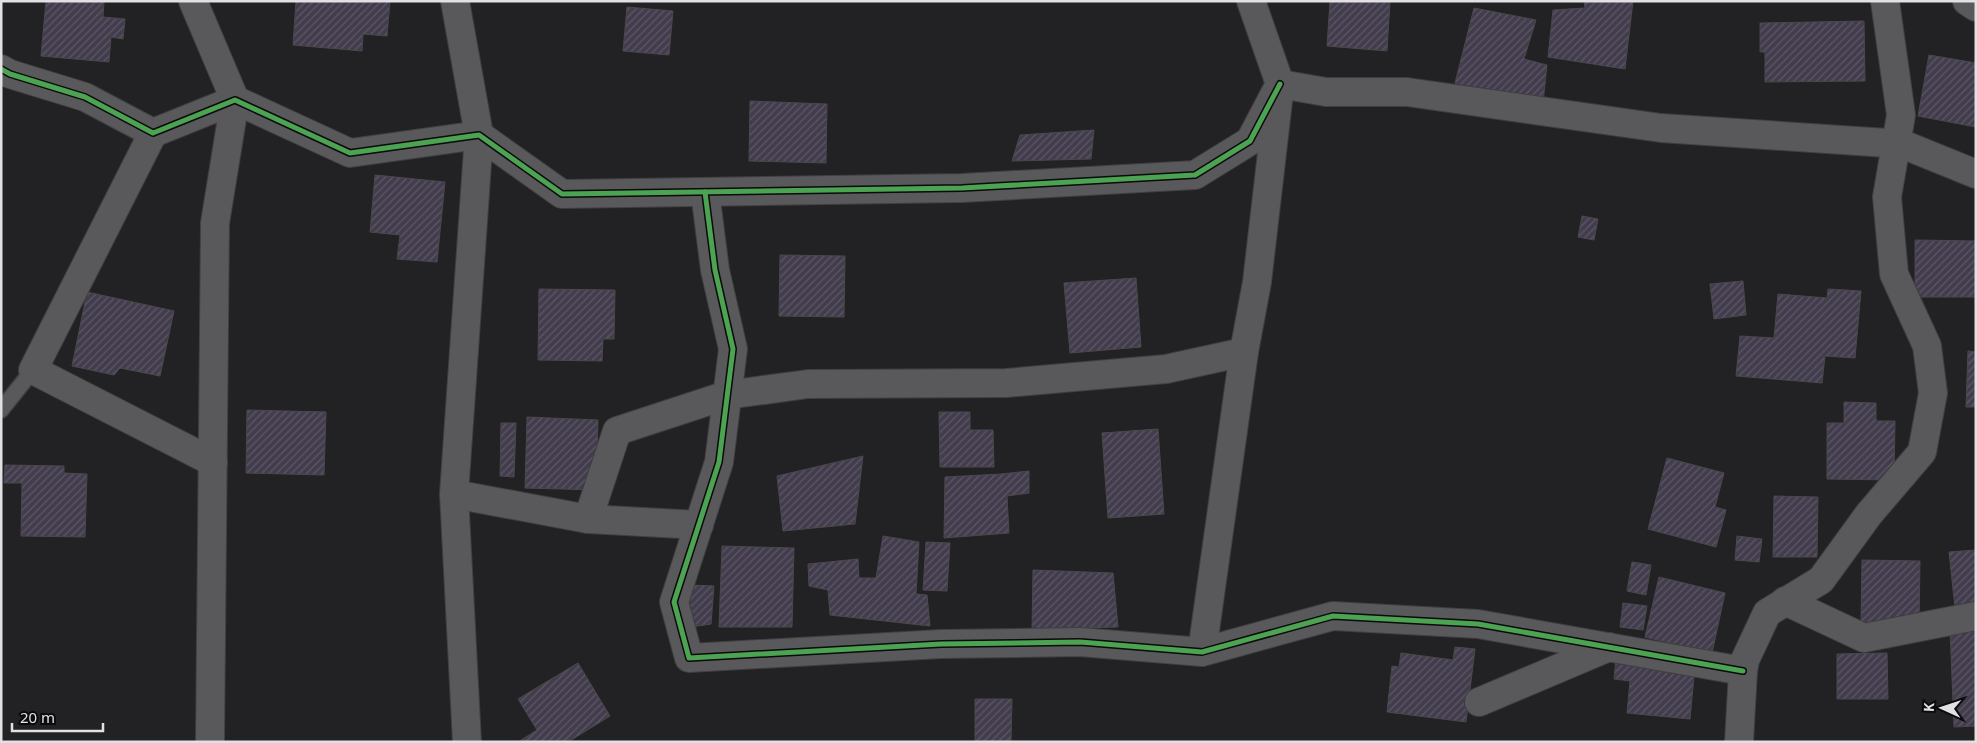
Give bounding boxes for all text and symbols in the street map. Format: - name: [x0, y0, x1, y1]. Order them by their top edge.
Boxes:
- north arrow: [1917, 683, 1967, 733]
- scale bar: [12, 700, 104, 732]
- text: K: [1919, 701, 1938, 712]
- text: 20 m: [20, 707, 55, 727]

